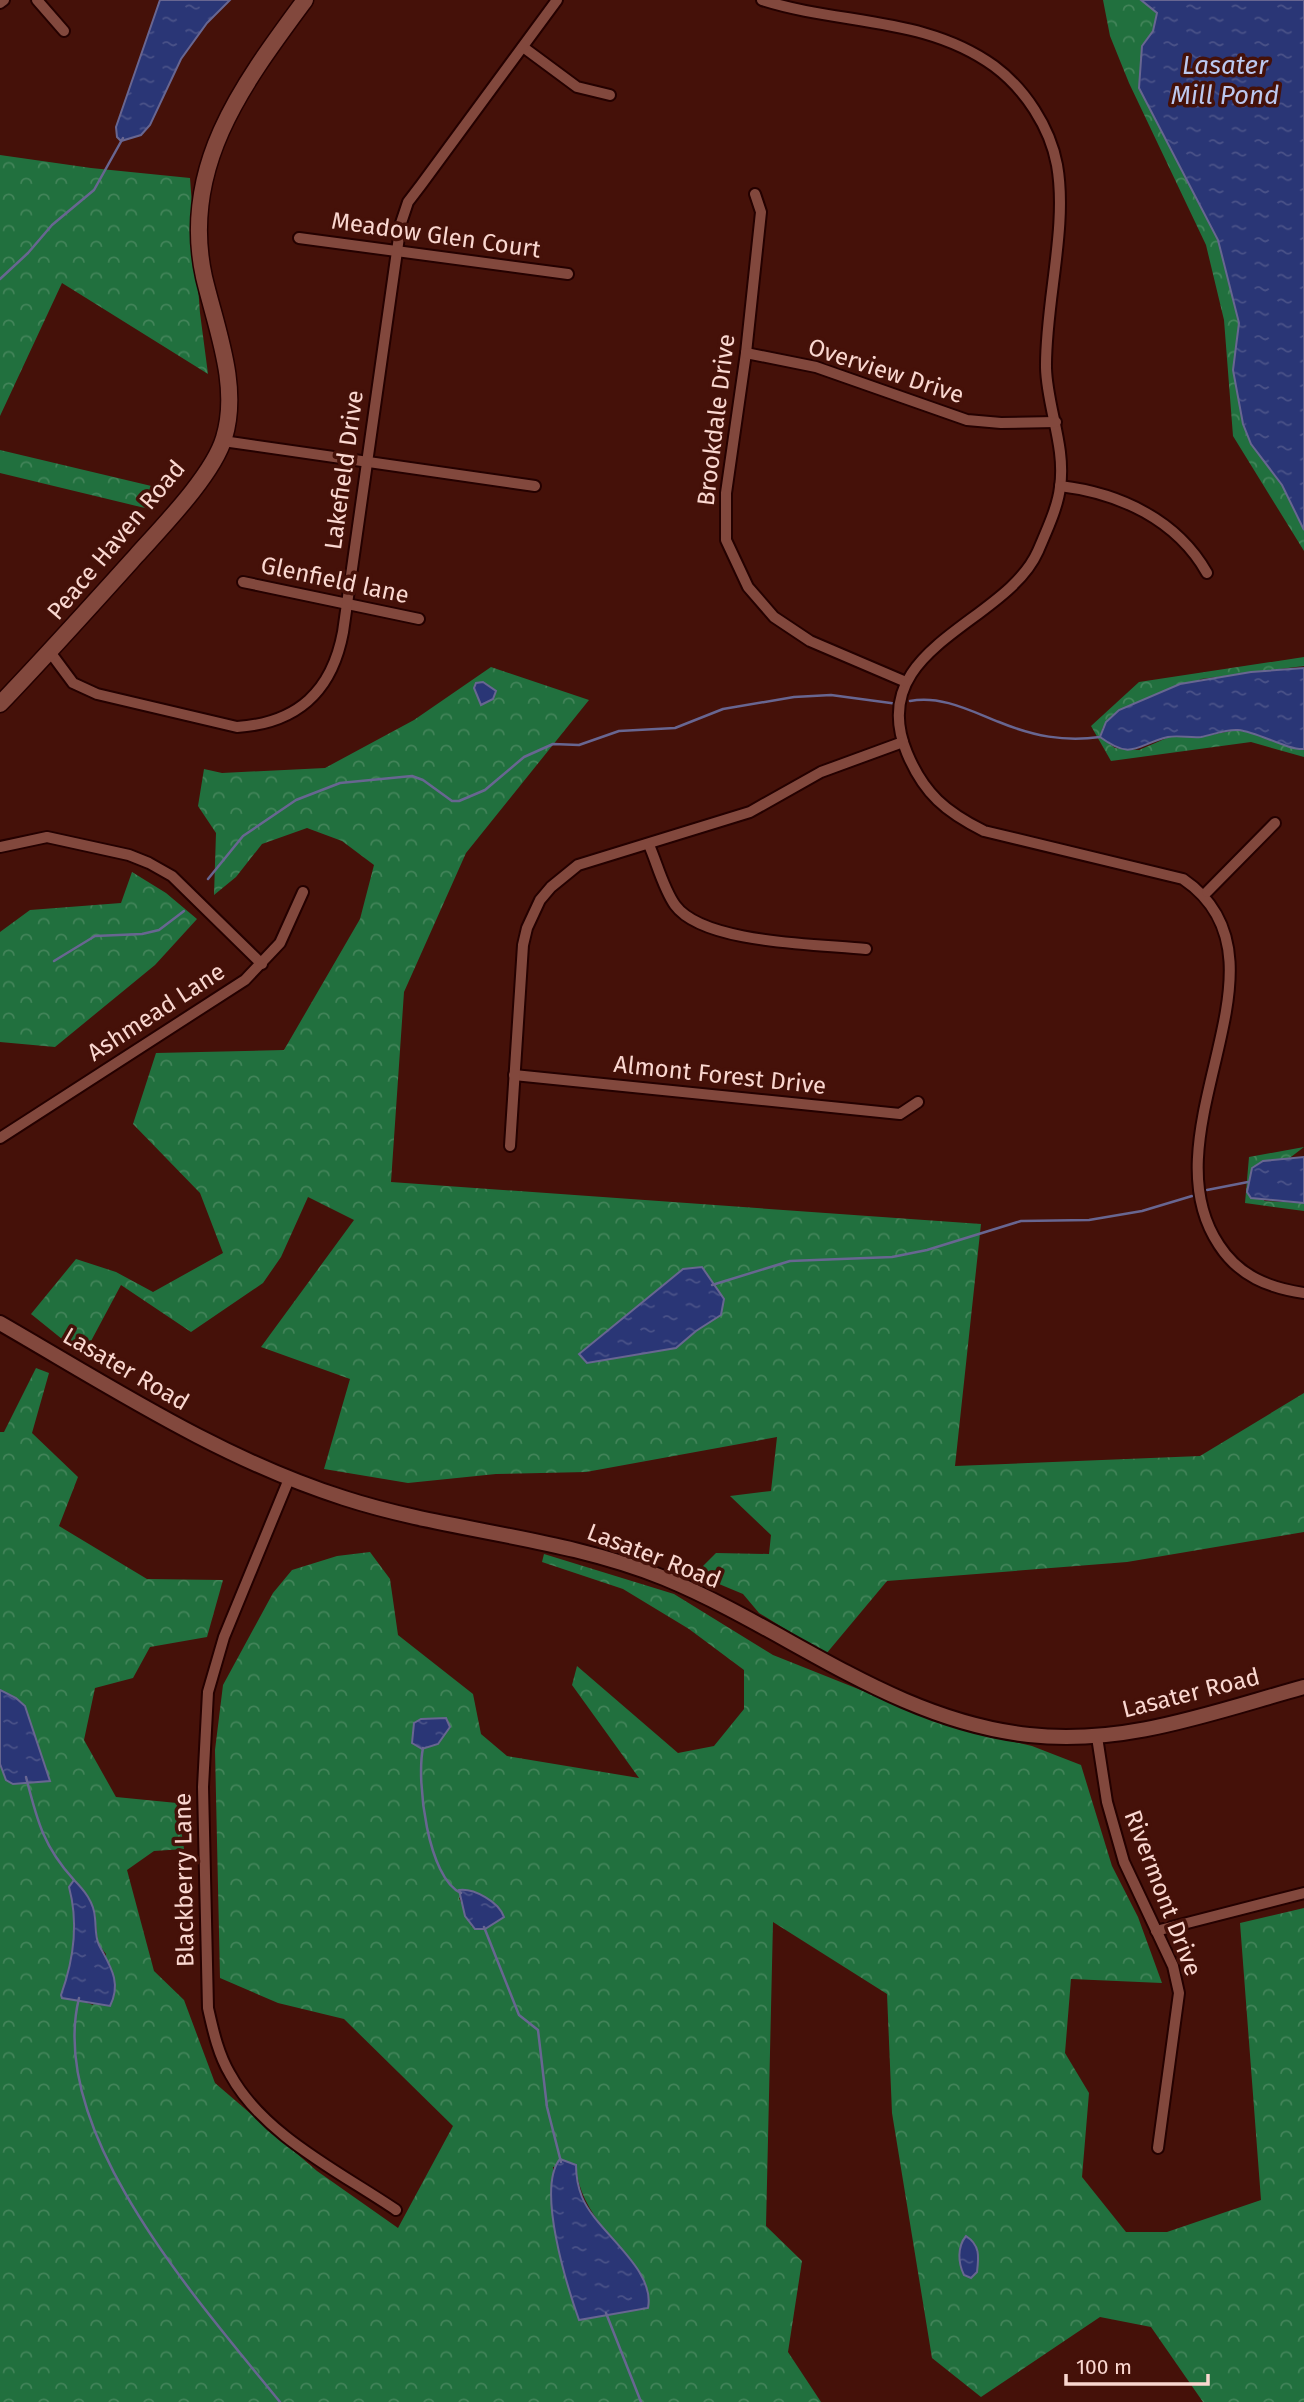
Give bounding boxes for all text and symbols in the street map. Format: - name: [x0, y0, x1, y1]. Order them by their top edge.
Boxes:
- water label: Lasater Mill Pond: [1171, 50, 1279, 111]
- street label: Meadow Glen Court: [330, 206, 543, 264]
- street label: Brookdale Drive: [692, 332, 740, 508]
- street label: Overview Drive: [805, 333, 967, 409]
- street label: Lakefield Drive: [319, 388, 369, 552]
- street label: Peace Haven Road: [41, 455, 191, 625]
- street label: Glenfield lane: [258, 551, 412, 609]
- street label: Ashmead Lane: [82, 957, 230, 1067]
- street label: Almont Forest Drive: [612, 1050, 828, 1100]
- street label: Lasater Road: [58, 1322, 194, 1416]
- street label: Lasater Road: [583, 1518, 725, 1594]
- street label: Lasater Road: [1119, 1662, 1263, 1724]
- street label: Blackberry Lane: [168, 1793, 200, 1967]
- street label: Rivermont Drive: [1119, 1806, 1207, 1980]
- scale bar: [1066, 2342, 1208, 2386]
- text: 100 m: [1076, 2354, 1132, 2380]

